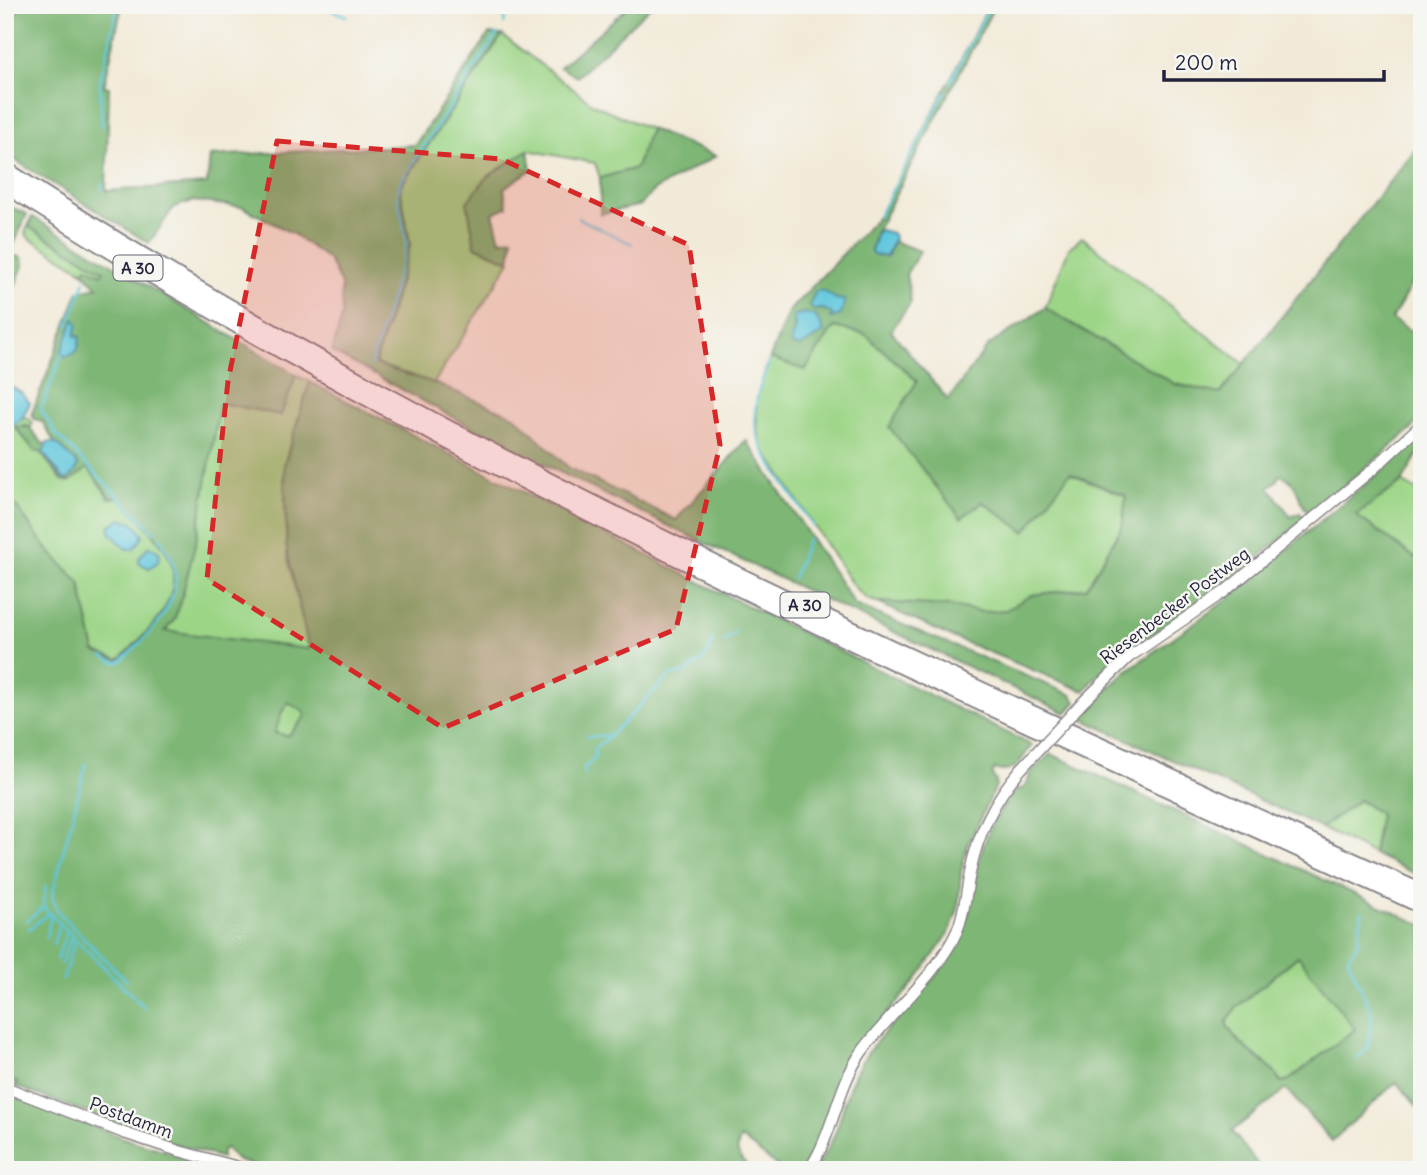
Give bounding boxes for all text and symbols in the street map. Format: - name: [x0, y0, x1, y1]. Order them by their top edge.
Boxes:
- scale bar: [1164, 38, 1385, 82]
- text: 200 m: [1175, 49, 1238, 76]
- road number: A 30: [114, 256, 162, 280]
- street label: Riesenbecker Postweg: [1095, 542, 1254, 669]
- road number: A 30: [780, 592, 830, 618]
- street label: Postdamm: [86, 1092, 176, 1143]

